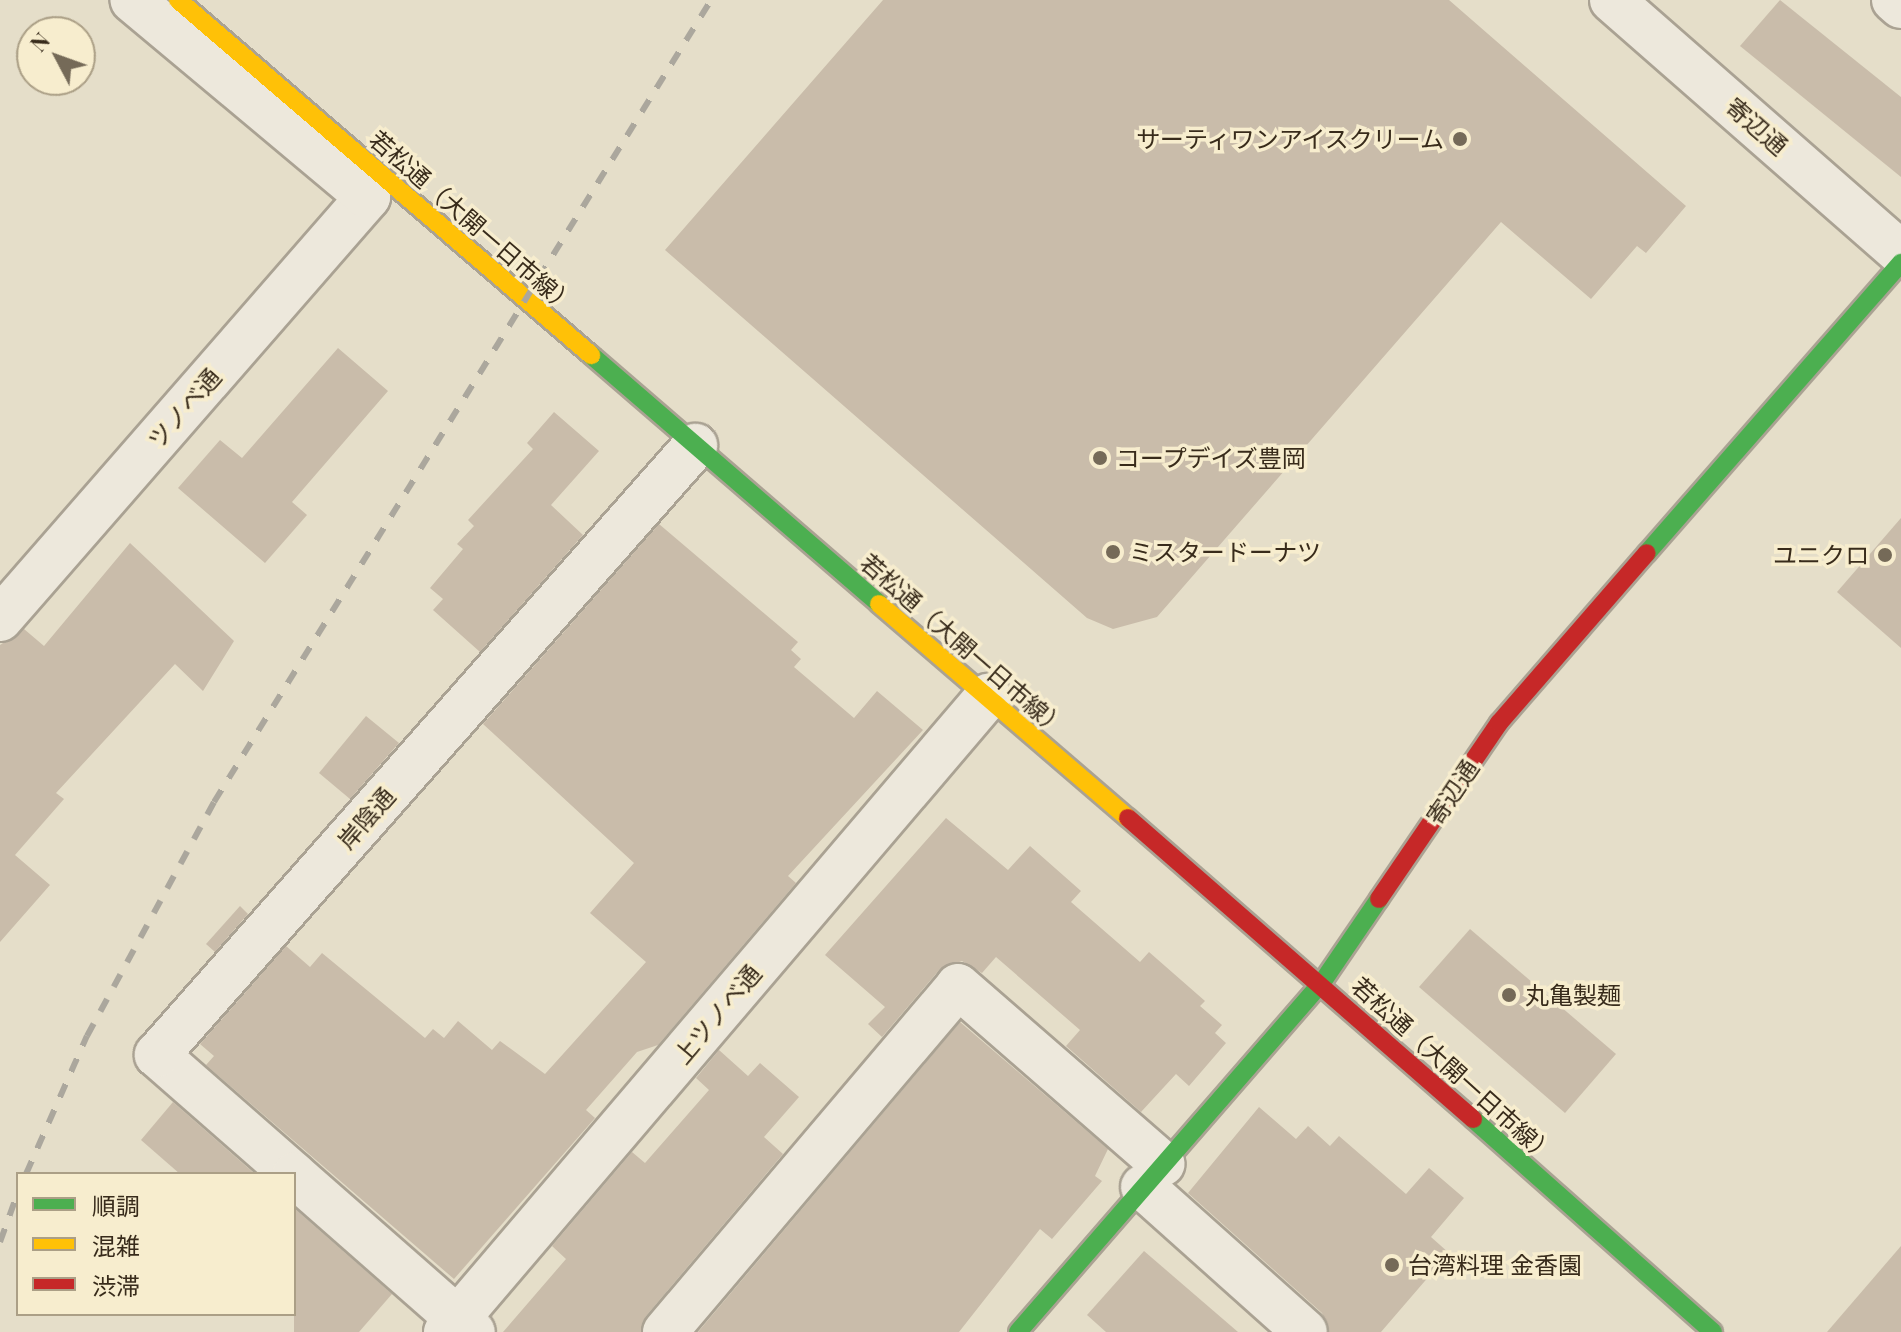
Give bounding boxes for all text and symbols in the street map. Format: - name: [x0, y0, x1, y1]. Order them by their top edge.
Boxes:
- north arrow: [16, 16, 96, 96]
- text: N: [23, 26, 56, 57]
- street label: 寄辺通: [1720, 92, 1794, 160]
- street label: 若松通（大開一日市線）: [364, 125, 582, 319]
- place label: サーティワンアイスクリーム: [1132, 125, 1444, 153]
- marker: サーティワンアイスクリーム: [1451, 130, 1469, 148]
- street label: ツノベ通: [142, 362, 226, 454]
- place label: コープデイズ豊岡: [1116, 444, 1308, 472]
- marker: コープデイズ豊岡: [1091, 449, 1109, 467]
- place label: ミスタードーナツ: [1129, 538, 1321, 566]
- place label: ユニクロ: [1773, 541, 1869, 569]
- marker: ミスタードーナツ: [1104, 543, 1122, 561]
- marker: ユニクロ: [1876, 546, 1894, 564]
- street label: 若松通（大開一日市線）: [855, 548, 1073, 742]
- street label: 寄辺通: [1420, 754, 1484, 830]
- street label: 岸陰通: [332, 781, 400, 855]
- street label: 上ツノベ通: [667, 959, 767, 1069]
- street label: 若松通（大開一日市線）: [1346, 971, 1562, 1169]
- place label: 丸亀製麺: [1525, 981, 1621, 1009]
- marker: 丸亀製麺: [1500, 986, 1518, 1004]
- legend: [16, 1172, 296, 1316]
- text: 順調: [92, 1189, 140, 1221]
- text: 混雑: [92, 1229, 140, 1261]
- place label: 台湾料理 金香園: [1408, 1251, 1582, 1279]
- marker: 台湾料理 金香園: [1383, 1256, 1401, 1274]
- text: 渋滞: [92, 1269, 140, 1301]

